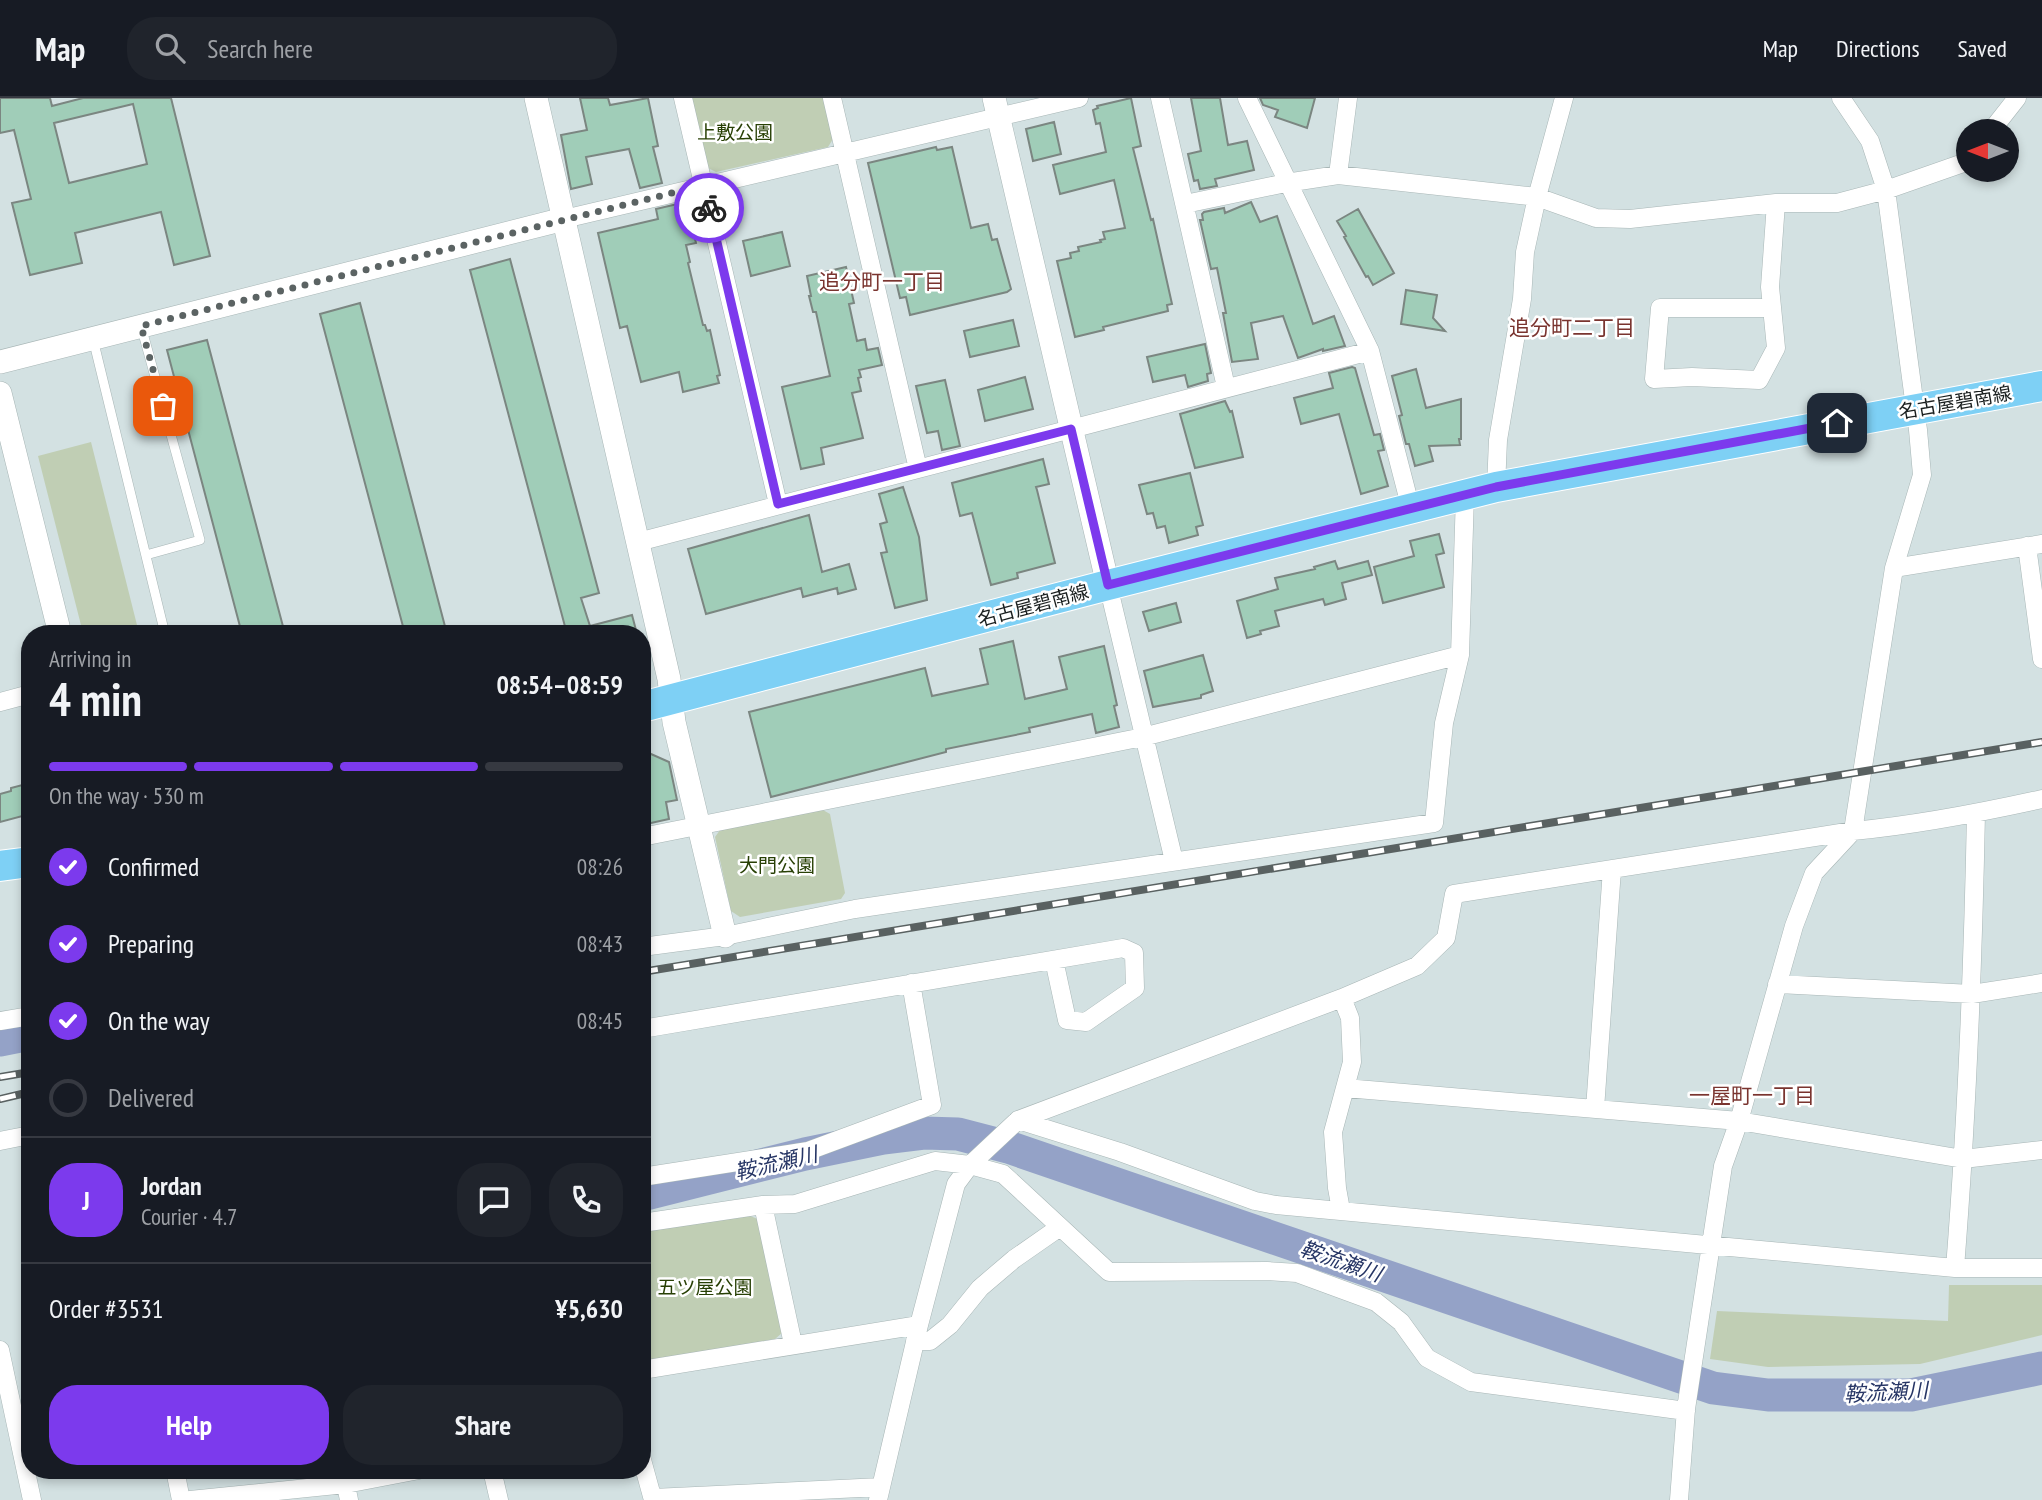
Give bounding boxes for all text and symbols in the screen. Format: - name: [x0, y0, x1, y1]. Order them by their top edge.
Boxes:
- search box: [127, 17, 617, 80]
- text: Map: [35, 27, 85, 70]
- icon: search: [151, 29, 189, 67]
- text: Search here: [207, 32, 313, 65]
- text: Map: [1763, 33, 1798, 64]
- text: Directions: [1836, 33, 1920, 64]
- text: Saved: [1958, 33, 2007, 64]
- north arrow: [1956, 119, 2020, 182]
- map controls: [1956, 119, 2019, 182]
- park label: 上敷公園: [697, 120, 773, 144]
- courier: [674, 173, 744, 243]
- icon: bike: [690, 189, 728, 227]
- district label: 追分町一丁目: [819, 268, 945, 295]
- district label: 追分町二丁目: [1509, 314, 1635, 341]
- pin: [133, 376, 193, 436]
- street label: 名古屋碧南線: [1897, 380, 2013, 424]
- icon: bag: [144, 387, 182, 425]
- pin: [1807, 393, 1867, 453]
- icon: home: [1818, 404, 1856, 442]
- street label: 名古屋碧南線: [975, 579, 1091, 631]
- text: Arriving in: [49, 644, 131, 673]
- text: 08:54–08:59: [496, 668, 623, 701]
- text: 4 min: [49, 669, 142, 729]
- text: On the way · 530 m: [49, 781, 204, 810]
- icon: check: [49, 848, 87, 886]
- text: Confirmed: [108, 850, 199, 883]
- text: 08:26: [577, 852, 623, 881]
- park label: 大門公園: [739, 853, 815, 877]
- icon: check: [49, 925, 87, 963]
- text: Preparing: [108, 927, 194, 960]
- text: 08:43: [577, 929, 623, 958]
- icon: check: [49, 1002, 87, 1040]
- text: On the way: [108, 1004, 210, 1037]
- text: 08:45: [577, 1006, 623, 1035]
- text: Delivered: [108, 1081, 194, 1114]
- district label: 一屋町一丁目: [1689, 1082, 1815, 1109]
- water label: 鞍流瀬川: [732, 1140, 822, 1186]
- button: chat: [457, 1163, 531, 1237]
- button: phone: [549, 1163, 623, 1237]
- text: Jordan: [141, 1169, 202, 1202]
- text: J: [82, 1184, 90, 1217]
- text: Courier · 4.7: [141, 1202, 237, 1231]
- water label: 鞍流瀬川: [1297, 1235, 1387, 1288]
- park label: 五ツ屋公園: [657, 1275, 753, 1299]
- text: Order #3531: [49, 1292, 164, 1325]
- text: ¥5,630: [555, 1292, 623, 1325]
- water label: 鞍流瀬川: [1843, 1376, 1931, 1408]
- button: Help: [49, 1385, 329, 1465]
- button: Share: [343, 1385, 623, 1465]

